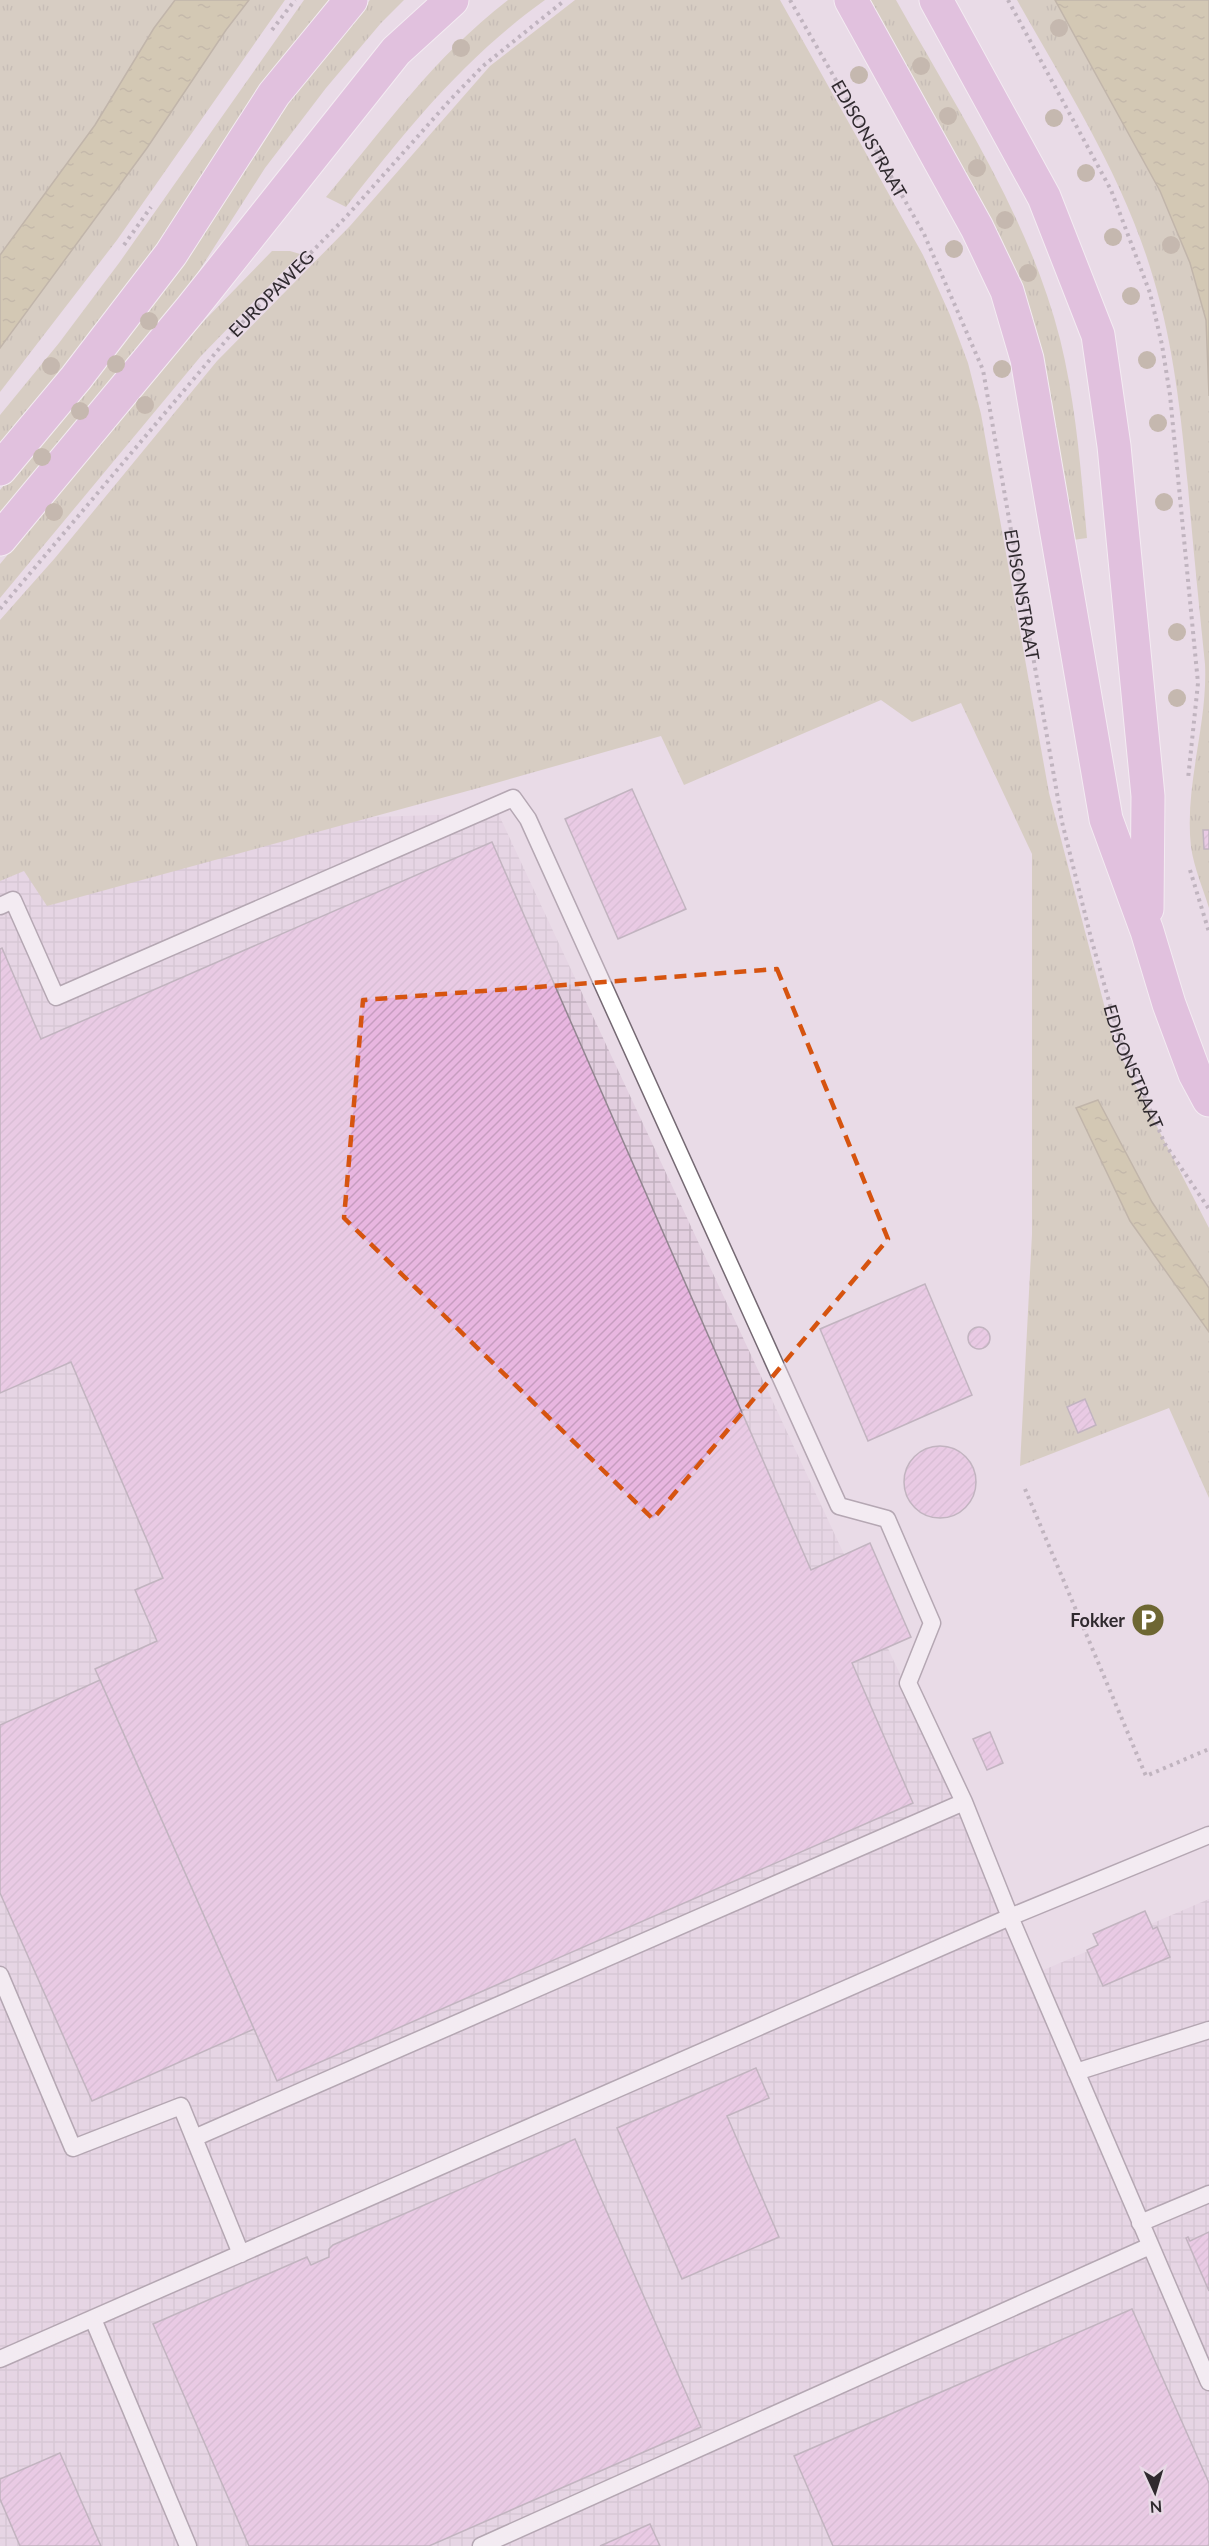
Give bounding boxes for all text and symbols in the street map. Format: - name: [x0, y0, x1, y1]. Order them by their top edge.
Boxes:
- street label: EDISONSTRAAT: [827, 76, 912, 202]
- street label: EUROPAWEG: [224, 246, 318, 341]
- street label: EDISONSTRAAT: [1000, 528, 1045, 662]
- street label: EDISONSTRAAT: [1099, 1002, 1168, 1133]
- parking icon: Fokker: [1130, 1602, 1166, 1638]
- place label: Fokker: [1070, 1609, 1125, 1631]
- north arrow: [1125, 2462, 1185, 2522]
- text: N: [1149, 2498, 1163, 2517]

